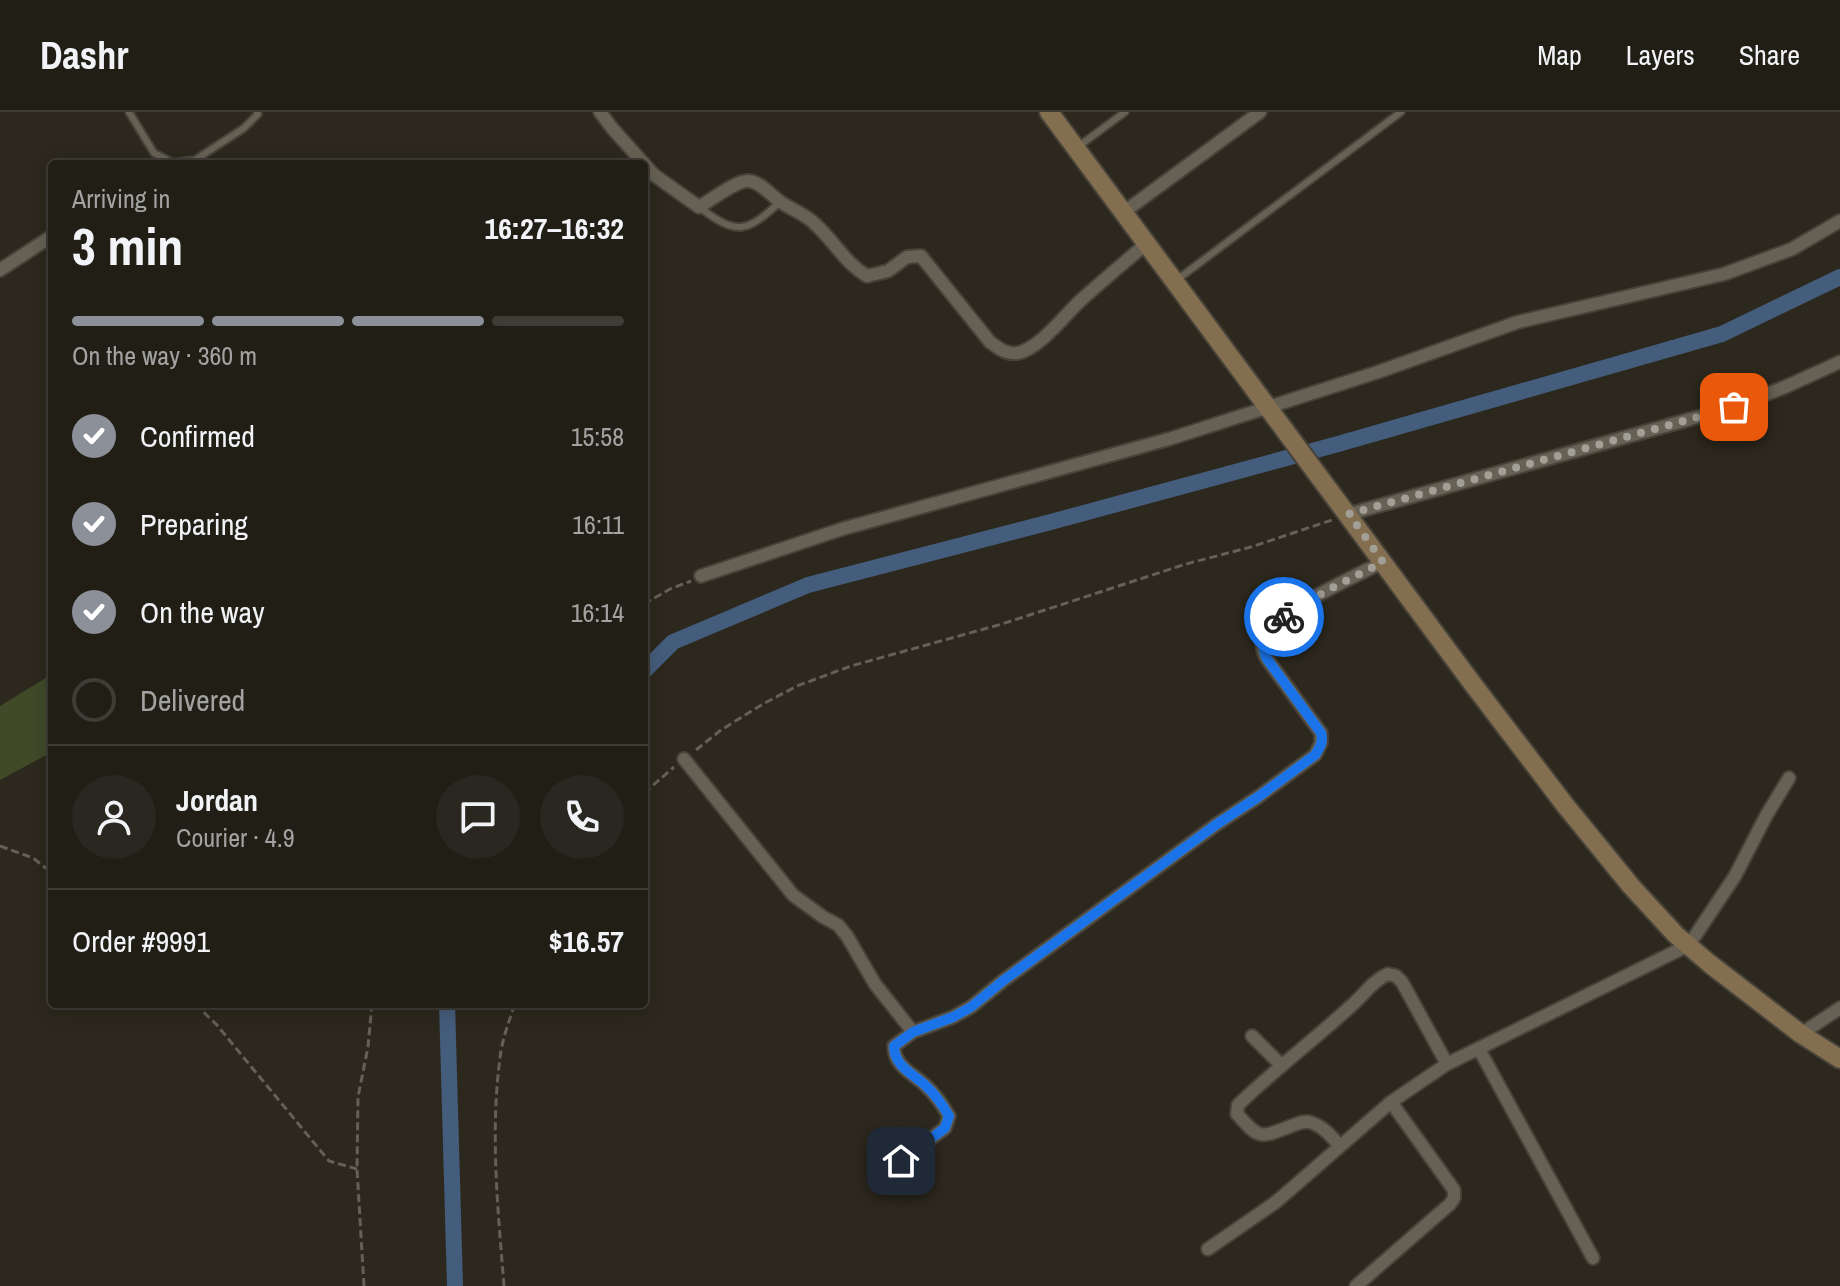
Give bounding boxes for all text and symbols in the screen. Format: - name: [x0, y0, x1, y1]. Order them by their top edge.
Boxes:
- text: Dashr: [40, 30, 128, 81]
- text: Map: [1537, 36, 1582, 74]
- text: Layers: [1626, 36, 1695, 74]
- text: Share: [1739, 36, 1800, 74]
- text: Arriving in: [72, 181, 170, 216]
- text: 16:27–16:32: [485, 208, 624, 248]
- text: 3 min: [72, 211, 183, 281]
- text: On the way · 360 m: [72, 338, 257, 373]
- pin: [1700, 373, 1768, 441]
- icon: bag: [1712, 385, 1756, 429]
- icon: check: [72, 414, 116, 458]
- text: Confirmed: [140, 416, 255, 456]
- text: 15:58: [571, 419, 624, 454]
- icon: check: [72, 502, 116, 546]
- text: Preparing: [140, 504, 248, 544]
- text: 16:11: [572, 507, 624, 542]
- courier: [1244, 577, 1324, 657]
- icon: check: [72, 590, 116, 634]
- text: On the way: [140, 592, 264, 632]
- text: 16:14: [571, 595, 624, 630]
- icon: bike: [1262, 595, 1306, 639]
- text: Delivered: [140, 680, 245, 720]
- button: person: [72, 775, 156, 859]
- button: chat: [436, 775, 520, 859]
- button: phone: [540, 775, 624, 859]
- text: Jordan: [176, 780, 258, 820]
- text: Courier · 4.9: [176, 820, 295, 855]
- text: Order #9991: [72, 921, 210, 961]
- text: $16.57: [549, 921, 624, 961]
- pin: [867, 1127, 935, 1195]
- icon: home: [879, 1139, 923, 1183]

